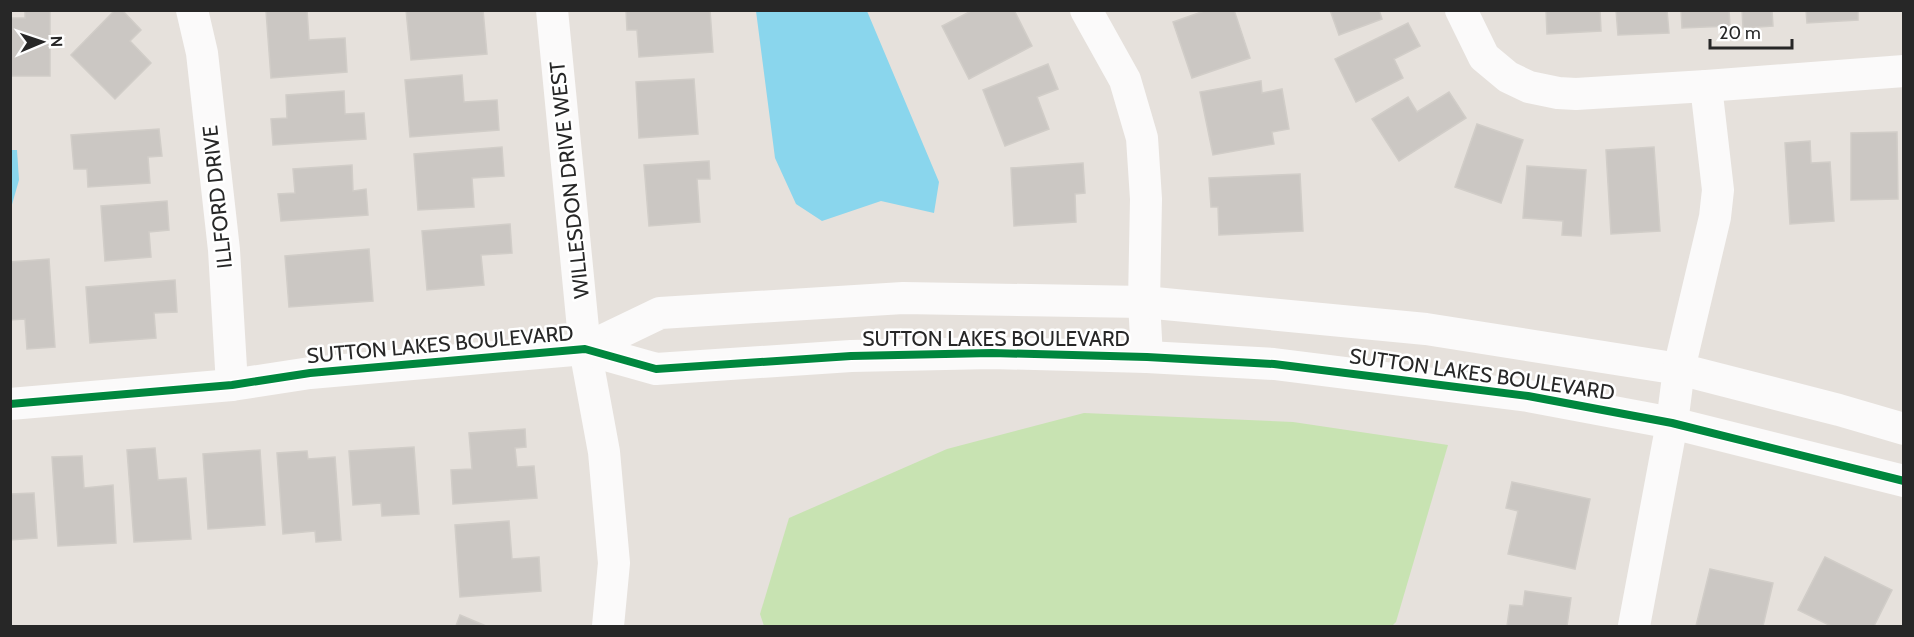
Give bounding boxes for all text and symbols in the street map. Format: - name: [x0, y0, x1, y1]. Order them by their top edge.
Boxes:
- north arrow: [12, 12, 72, 72]
- scale bar: [1710, 12, 1792, 50]
- text: 20 m: [1719, 22, 1761, 44]
- text: N: [47, 36, 66, 47]
- street label: WILLESDON DRIVE WEST: [544, 60, 594, 300]
- street label: ILLFORD DRIVE: [197, 124, 237, 270]
- street label: SUTTON LAKES BOULEVARD: [306, 320, 574, 368]
- street label: SUTTON LAKES BOULEVARD: [862, 326, 1130, 351]
- street label: SUTTON LAKES BOULEVARD: [1348, 343, 1616, 405]

